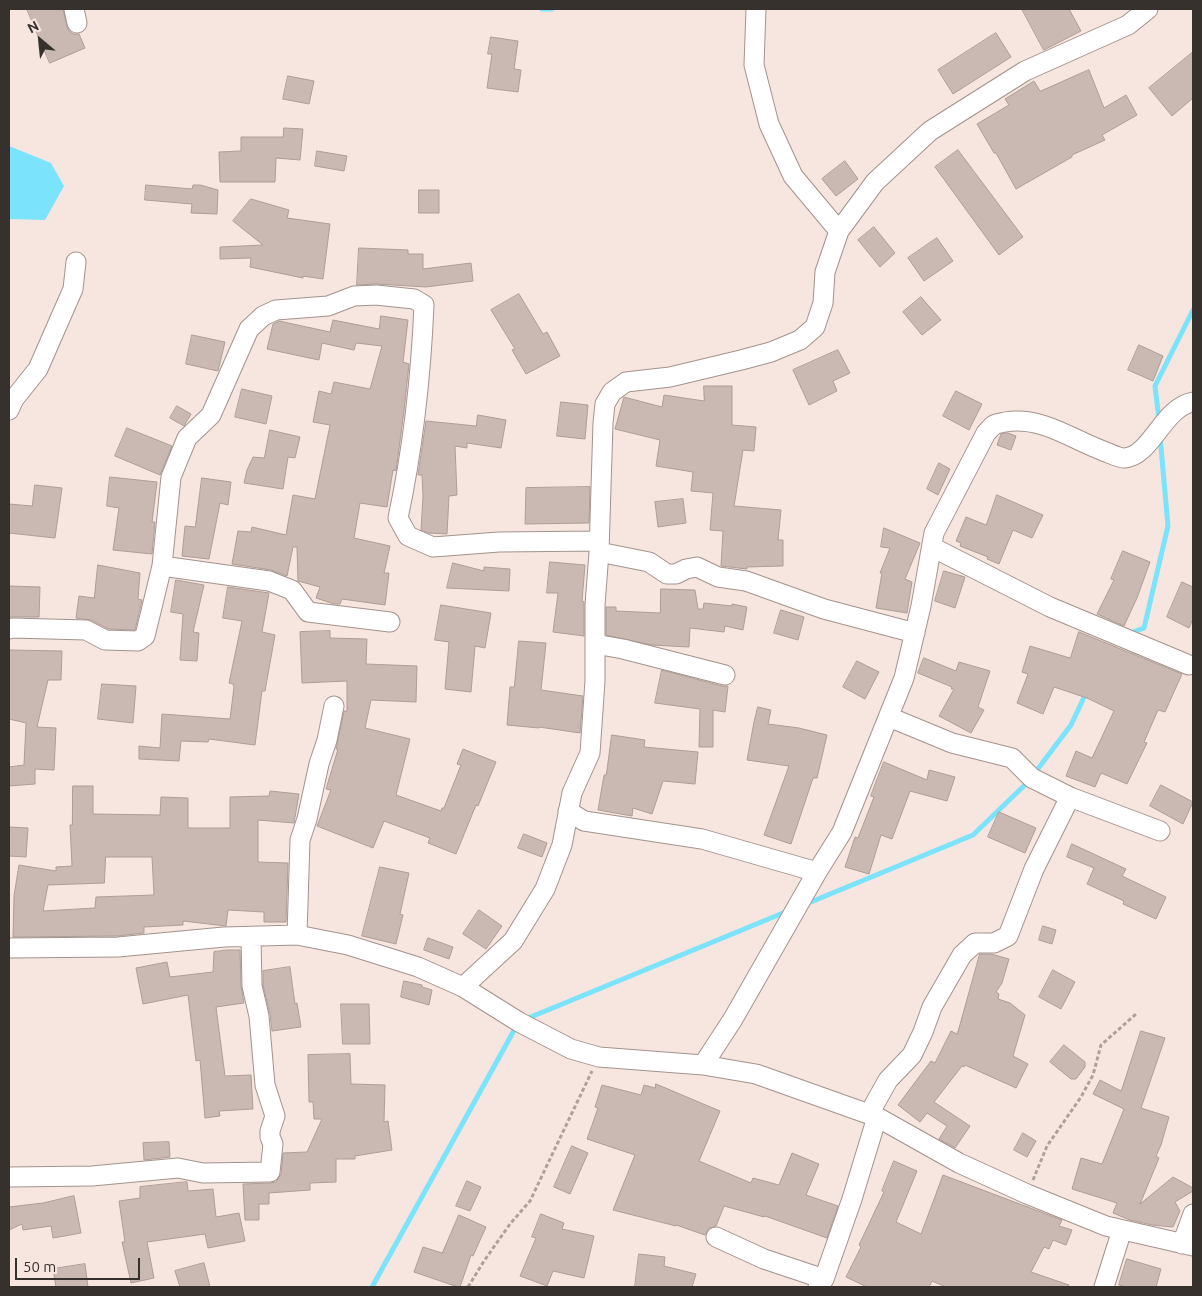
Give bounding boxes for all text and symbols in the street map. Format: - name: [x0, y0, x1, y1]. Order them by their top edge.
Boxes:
- north arrow: [15, 15, 65, 65]
- text: N: [25, 17, 41, 36]
- scale bar: [18, 1248, 142, 1280]
- text: 50 m: [23, 1258, 56, 1275]

